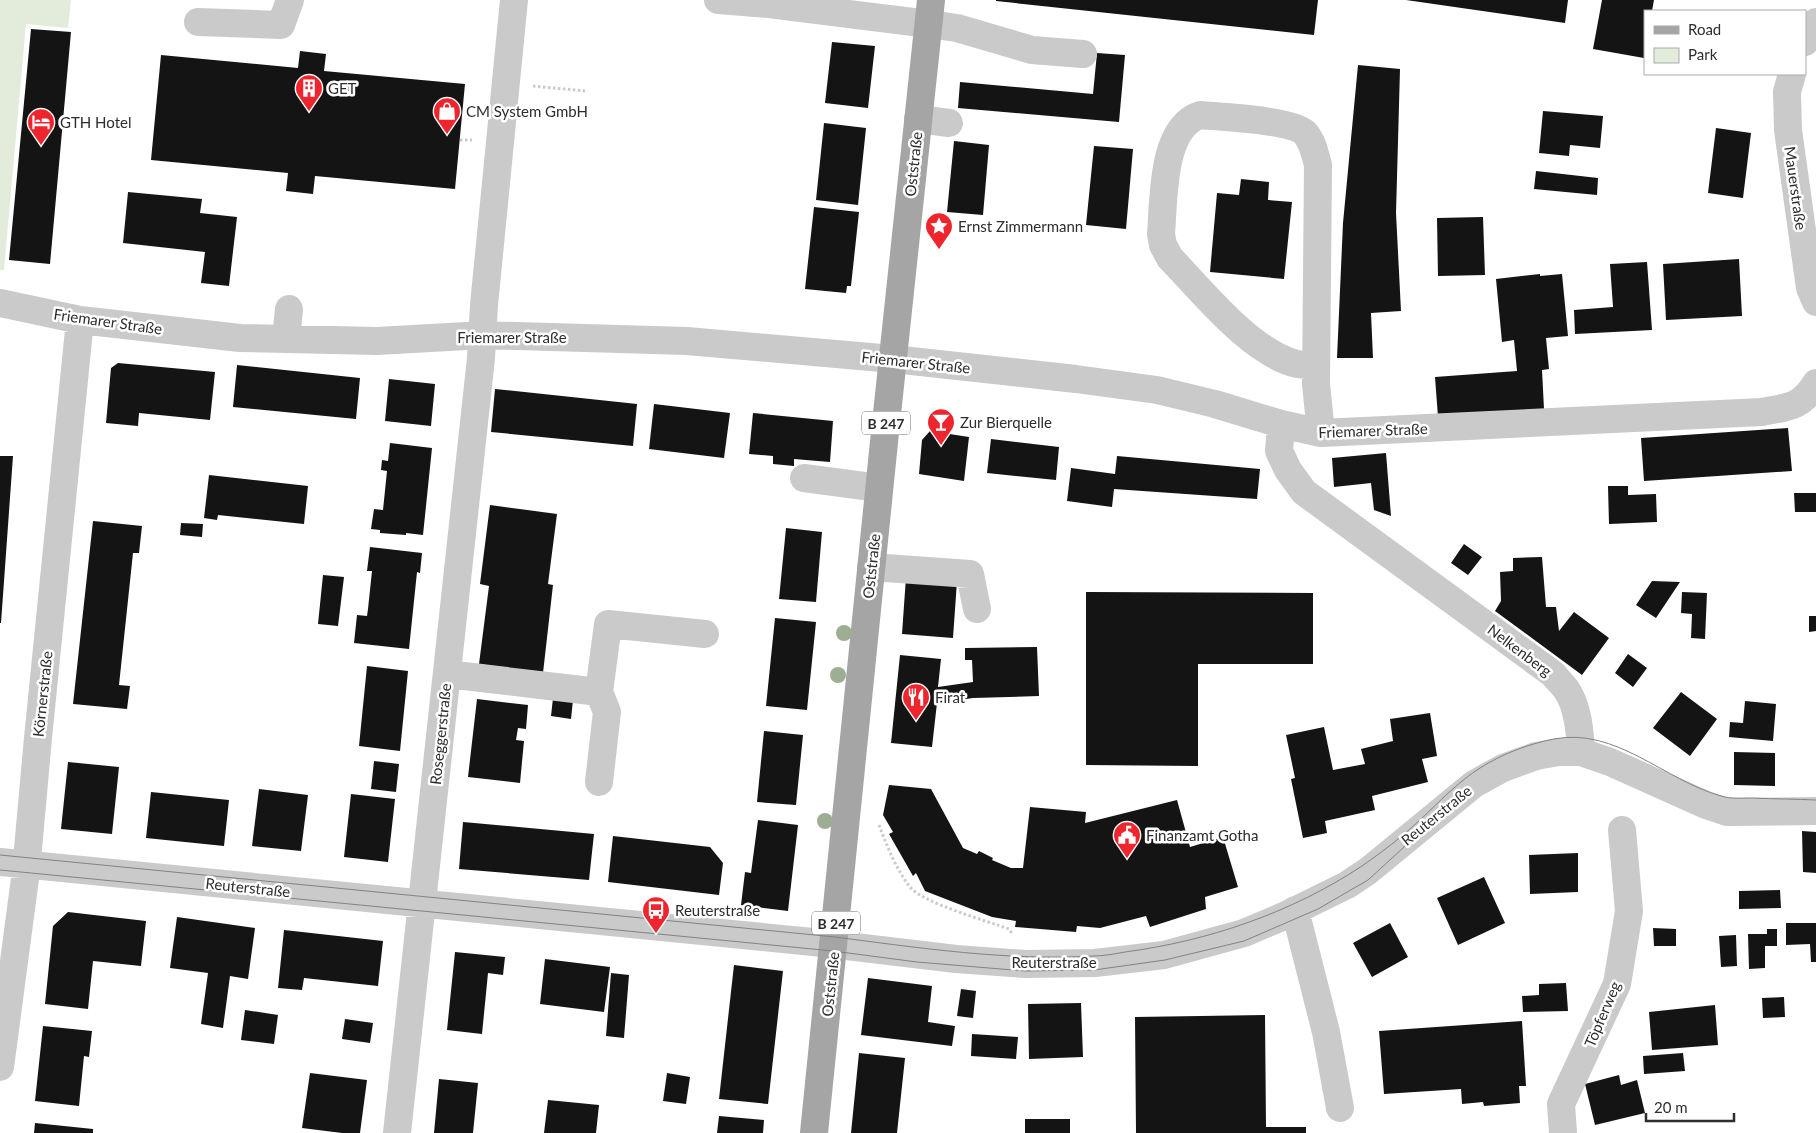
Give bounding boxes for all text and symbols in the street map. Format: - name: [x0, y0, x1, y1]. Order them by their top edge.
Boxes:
- legend: [1644, 10, 1806, 75]
- text: Road: [1688, 20, 1721, 38]
- text: Park: [1688, 45, 1718, 63]
- building icon: GET: [294, 73, 324, 112]
- place label: GET: [328, 79, 357, 97]
- shop icon: CM System GmbH: [432, 96, 462, 135]
- place label: CM System GmbH: [466, 102, 588, 120]
- hotel icon: GTH Hotel: [26, 107, 56, 146]
- place label: GTH Hotel: [60, 113, 131, 131]
- street label: Oststraße: [901, 131, 925, 197]
- street label: Mauerstraße: [1781, 145, 1811, 231]
- place icon: Ernst Zimmermann: [924, 211, 954, 250]
- place label: Ernst Zimmermann: [958, 217, 1083, 235]
- street label: Friemarer Straße: [53, 304, 163, 338]
- street label: Friemarer Straße: [457, 328, 567, 346]
- street label: Friemarer Straße: [861, 347, 971, 377]
- bar icon: Zur Bierquelle: [926, 407, 956, 446]
- road number: B 247: [862, 412, 910, 434]
- place label: Zur Bierquelle: [960, 413, 1052, 431]
- street label: Friemarer Straße: [1318, 419, 1428, 441]
- street label: Oststraße: [859, 533, 883, 599]
- street label: Nelkenberg: [1484, 620, 1556, 680]
- street label: Körnerstraße: [29, 650, 55, 738]
- street label: Roseggerstraße: [426, 682, 454, 786]
- restaurant icon: Firat: [901, 682, 931, 721]
- place label: Firat: [935, 688, 966, 706]
- street label: Reuterstraße: [1397, 781, 1475, 849]
- public building icon: Finanzamt Gotha: [1112, 820, 1142, 859]
- place label: Finanzamt Gotha: [1146, 826, 1258, 844]
- street label: Reuterstraße: [205, 874, 291, 900]
- bus stop icon: Reuterstraße: [641, 895, 671, 934]
- place label: Reuterstraße: [675, 901, 760, 919]
- road number: B 247: [812, 911, 860, 934]
- street label: Oststraße: [818, 951, 842, 1017]
- street label: Reuterstraße: [1011, 953, 1097, 971]
- street label: Töpferweg: [1580, 978, 1624, 1050]
- scale bar: [1646, 1090, 1734, 1122]
- text: 20 m: [1654, 1098, 1688, 1116]

